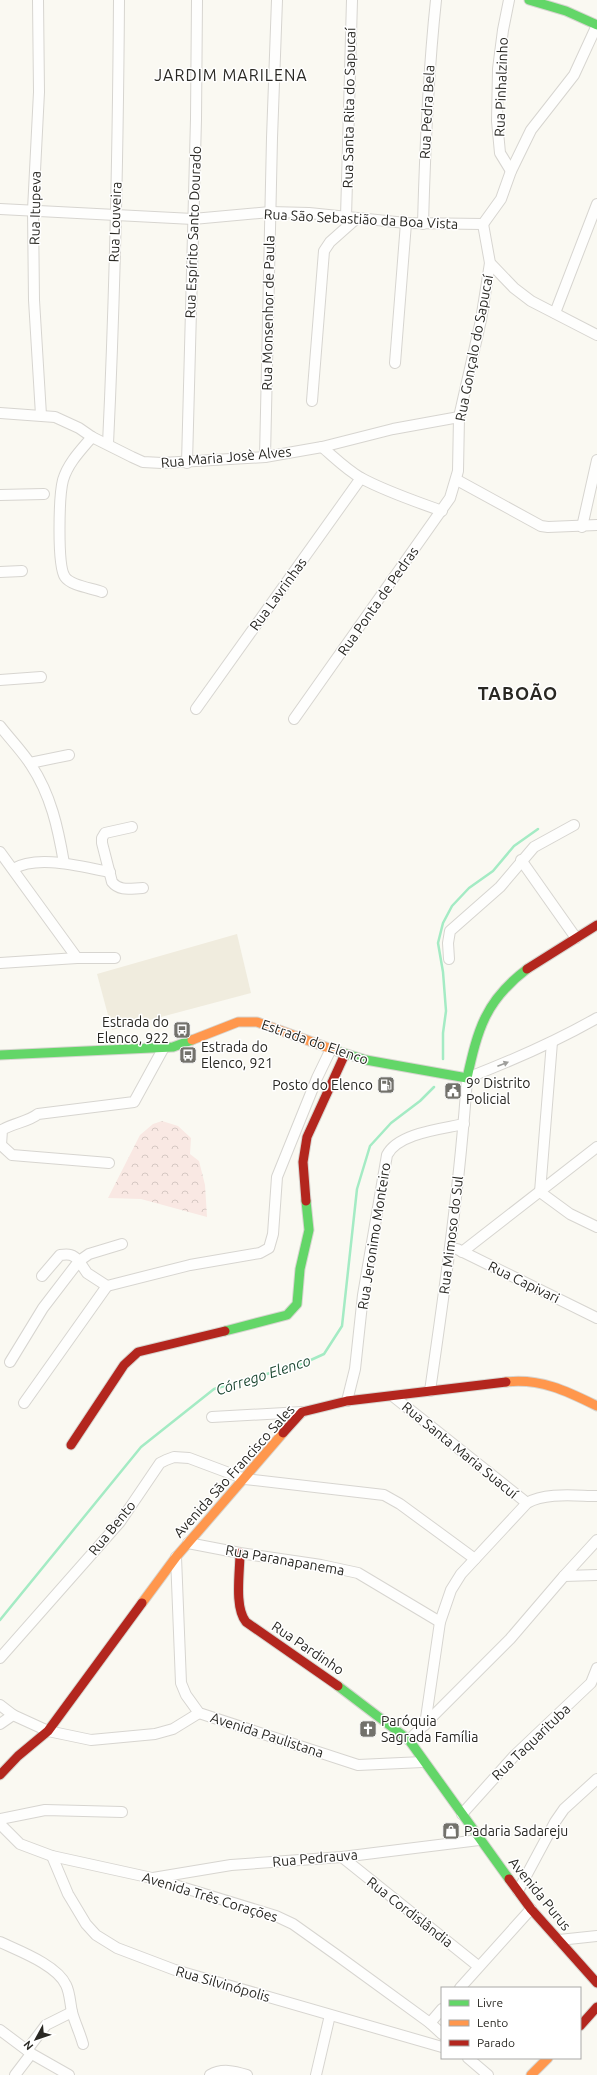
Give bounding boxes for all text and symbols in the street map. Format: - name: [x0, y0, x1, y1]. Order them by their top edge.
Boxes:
- street label: Rua Santa Rita do Sapucaí: [340, 27, 358, 189]
- street label: Rua Pinhalzinho: [491, 37, 511, 137]
- street label: Rua Pedra Bela: [417, 64, 437, 160]
- district label: JARDIM MARILENA: [154, 66, 308, 84]
- street label: Rua Espírito Santo Dourado: [182, 145, 204, 319]
- street label: Rua Itupeva: [26, 171, 44, 245]
- street label: Rua Louveira: [106, 181, 124, 263]
- street label: Rua São Sebastião da Boa Vista: [263, 206, 459, 232]
- street label: Rua Monsenhor de Paula: [259, 235, 277, 391]
- street label: Rua Gonçalo do Sapucaí: [452, 273, 496, 423]
- street label: Rua Maria Josè Alves: [160, 443, 292, 471]
- street label: Rua Ponta de Pedras: [334, 544, 422, 658]
- street label: Rua Lavrinhas: [246, 554, 310, 634]
- district label: TABOÃO: [478, 683, 558, 703]
- place label: Estrada do Elenco, 922: [97, 1014, 169, 1046]
- street label: Estrada do Elenco: [259, 1016, 371, 1068]
- bus stop icon: Estrada do Elenco, 922: [172, 1020, 192, 1040]
- place label: Estrada do Elenco, 921: [201, 1039, 273, 1071]
- bus stop icon: Estrada do Elenco, 921: [178, 1045, 198, 1065]
- one-way arrow: [497, 1060, 509, 1066]
- fuel station icon: Posto do Elenco: [376, 1075, 396, 1095]
- place label: 9º Distrito Policial: [466, 1075, 530, 1107]
- place label: Posto do Elenco: [272, 1077, 373, 1093]
- public building icon: 9º Distrito Policial: [443, 1081, 463, 1101]
- street label: Rua Jeronimo Monteiro: [354, 1161, 394, 1311]
- street label: Rua Mimoso do Sul: [436, 1175, 466, 1295]
- street label: Rua Capivari: [486, 1258, 562, 1306]
- water label: Córrego Elenco: [213, 1352, 313, 1398]
- street label: Rua Santa Maria Suacuí: [399, 1398, 522, 1502]
- street label: Avenida São Francisco Sales: [170, 1401, 298, 1541]
- street label: Rua Bento: [85, 1498, 139, 1558]
- street label: Rua Paranapanema: [224, 1542, 346, 1578]
- street label: Rua Pardinho: [269, 1618, 347, 1678]
- street label: Rua Taquarituba: [489, 1701, 573, 1783]
- street label: Avenida Paulistana: [208, 1709, 326, 1761]
- place label: Paróquia Sagrada Família: [381, 1713, 478, 1745]
- church icon: Paróquia Sagrada Família: [358, 1719, 378, 1739]
- shop icon: Padaria Sadareju: [441, 1821, 461, 1841]
- place label: Padaria Sadareju: [464, 1823, 568, 1839]
- street label: Rua Pedrauva: [272, 1846, 358, 1870]
- street label: Avenida Purus: [506, 1854, 574, 1934]
- street label: Avenida Três Corações: [140, 1869, 280, 1925]
- street label: Rua Cordislândia: [364, 1874, 456, 1950]
- street label: Rua Silvinópolis: [174, 1963, 272, 2005]
- legend: [441, 1987, 581, 2059]
- text: Livre: [477, 1996, 503, 2009]
- text: Lento: [477, 2016, 508, 2029]
- north arrow: [16, 2019, 56, 2059]
- text: Parado: [477, 2036, 515, 2049]
- text: N: [21, 2038, 36, 2052]

